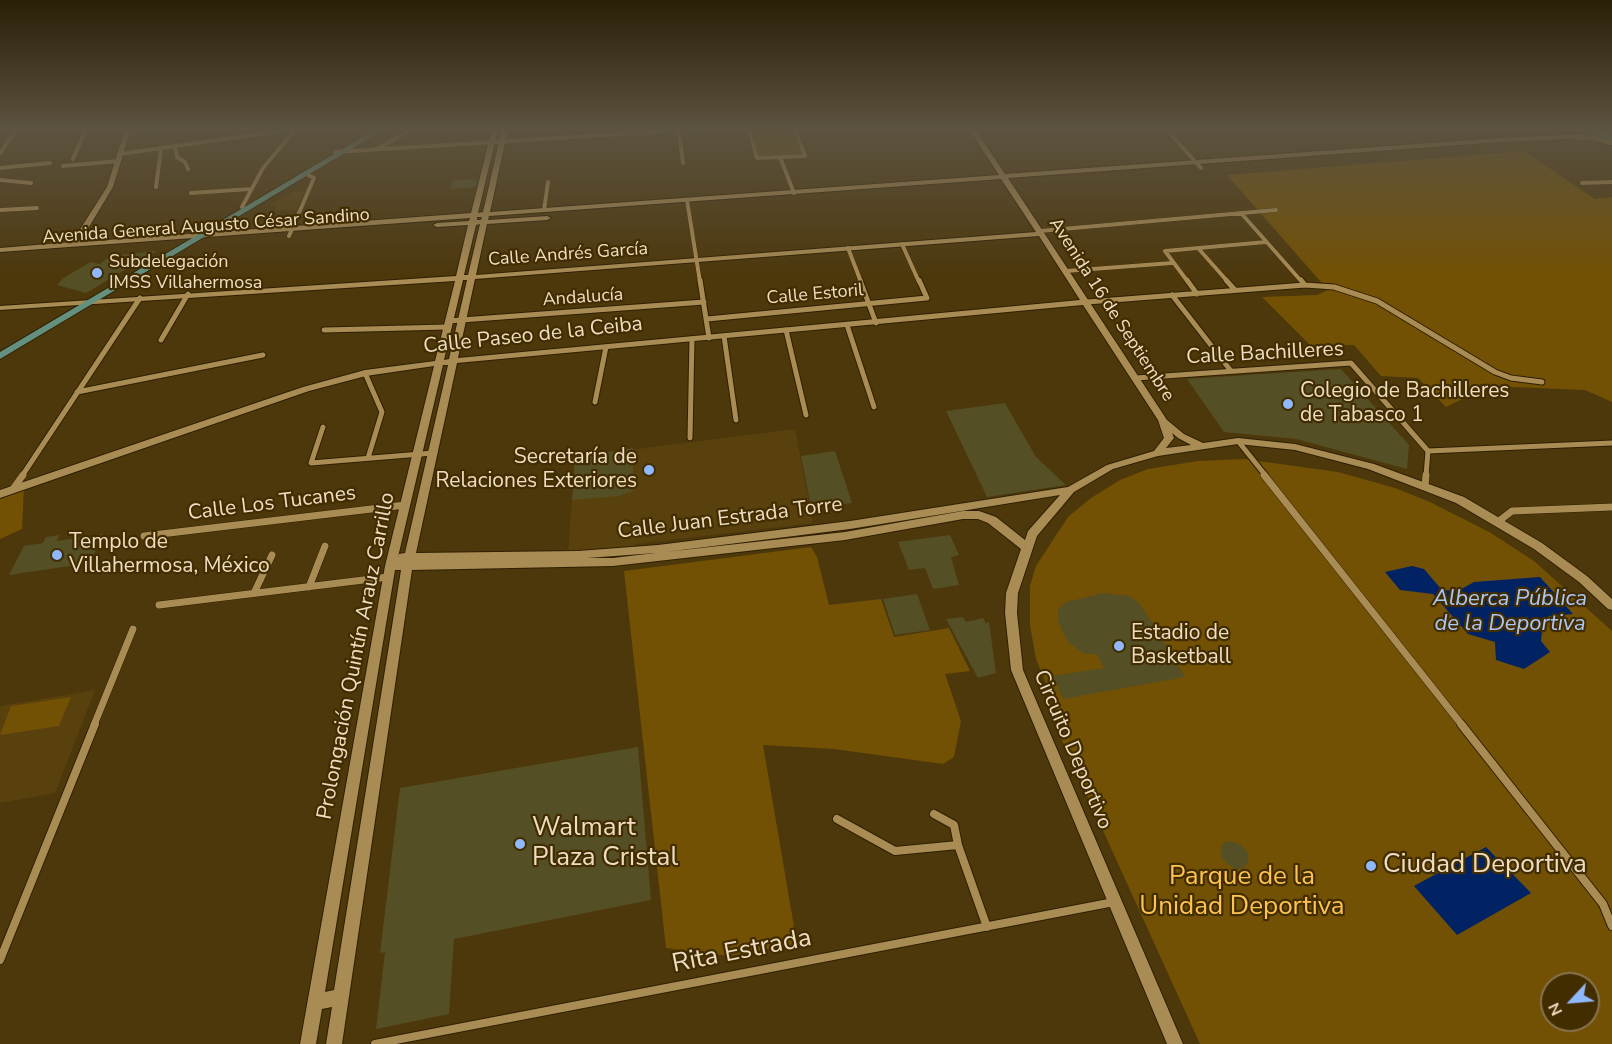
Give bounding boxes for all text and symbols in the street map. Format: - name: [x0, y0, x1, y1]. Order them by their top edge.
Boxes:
- street label: Avenida General Augusto César Sandino: [42, 205, 370, 249]
- street label: Avenida 16 de Septiembre: [1044, 214, 1178, 406]
- street label: Calle Andrés García: [487, 239, 649, 271]
- place label: Subdelegación IMSS Villahermosa: [109, 252, 262, 294]
- marker: Subdelegación IMSS Villahermosa: [90, 266, 104, 280]
- street label: Calle Estoril: [766, 280, 864, 310]
- street label: Andalucía: [542, 284, 624, 312]
- street label: Calle Paseo de la Ceiba: [422, 312, 644, 360]
- street label: Calle Bachilleres: [1186, 337, 1344, 371]
- place label: Colegio de Bachilleres de Tabasco 1: [1300, 379, 1509, 429]
- marker: Colegio de Bachilleres de Tabasco 1: [1281, 397, 1295, 411]
- place label: Secretaría de Relaciones Exteriores: [435, 445, 637, 495]
- marker: Secretaría de Relaciones Exteriores: [642, 463, 656, 477]
- street label: Calle Los Tucanes: [187, 481, 357, 527]
- street label: Prolongación Quintín Arauz Carrillo: [313, 490, 401, 822]
- street label: Calle Juan Estrada Torre: [616, 493, 844, 545]
- place label: Templo de Villahermosa, México: [69, 530, 270, 580]
- marker: Templo de Villahermosa, México: [50, 548, 64, 562]
- water label: Alberca Pública de la Deportiva: [1433, 587, 1587, 638]
- place label: Estadio de Basketball: [1131, 621, 1231, 671]
- marker: Estadio de Basketball: [1112, 639, 1126, 653]
- street label: Circuito Deportivo: [1027, 667, 1117, 833]
- place label: Walmart Plaza Cristal: [532, 813, 678, 874]
- marker: Walmart Plaza Cristal: [513, 837, 527, 851]
- place label: Ciudad Deportiva: [1383, 850, 1587, 882]
- marker: Ciudad Deportiva: [1364, 859, 1378, 873]
- park label: Parque de la Unidad Deportiva: [1139, 862, 1345, 924]
- street label: Rita Estrada: [670, 923, 814, 981]
- north arrow: [1540, 972, 1600, 1032]
- text: N: [1543, 999, 1568, 1019]

